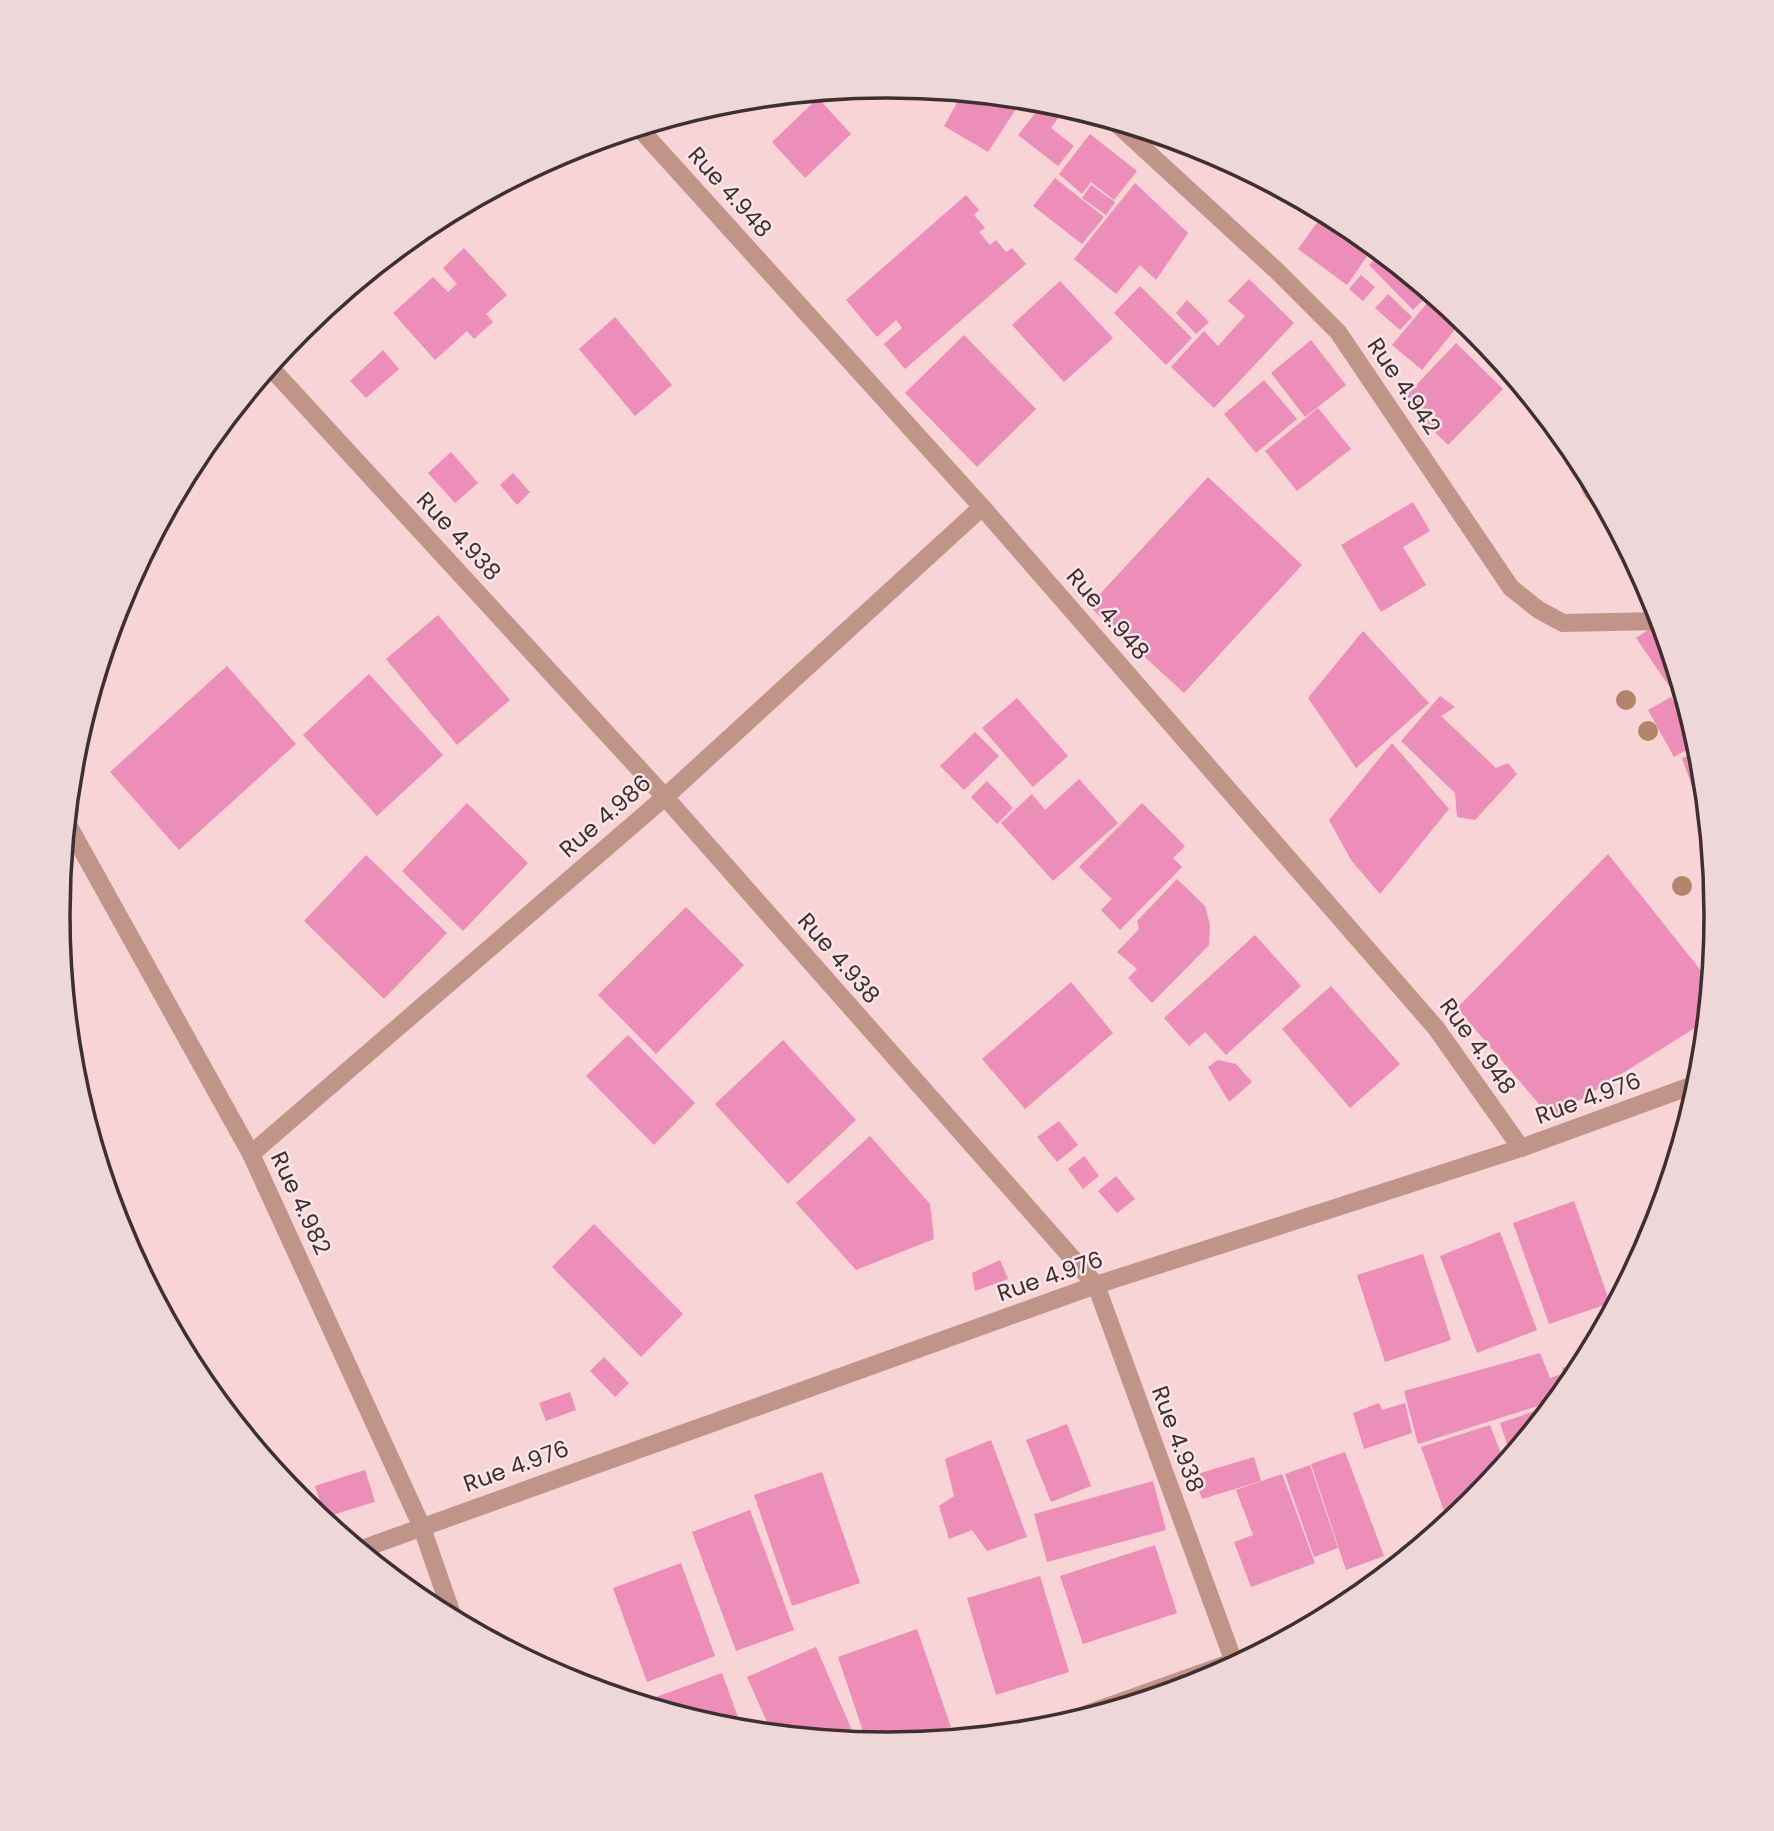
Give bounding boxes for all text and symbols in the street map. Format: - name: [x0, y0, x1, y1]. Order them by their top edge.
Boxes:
- street label: Rue 4.948: [681, 140, 779, 244]
- street label: Rue 4.942: [1360, 331, 1448, 441]
- street label: Rue 4.938: [409, 485, 509, 587]
- street label: Rue 4.948: [1059, 561, 1157, 667]
- street label: Rue 4.986: [552, 767, 658, 865]
- street label: Rue 4.938: [791, 906, 887, 1010]
- street label: Rue 4.948: [1432, 991, 1524, 1101]
- street label: Rue 4.976: [1531, 1064, 1645, 1132]
- street label: Rue 4.982: [263, 1146, 339, 1260]
- street label: Rue 4.976: [993, 1243, 1107, 1309]
- street label: Rue 4.938: [1144, 1381, 1212, 1497]
- street label: Rue 4.976: [459, 1432, 573, 1500]

